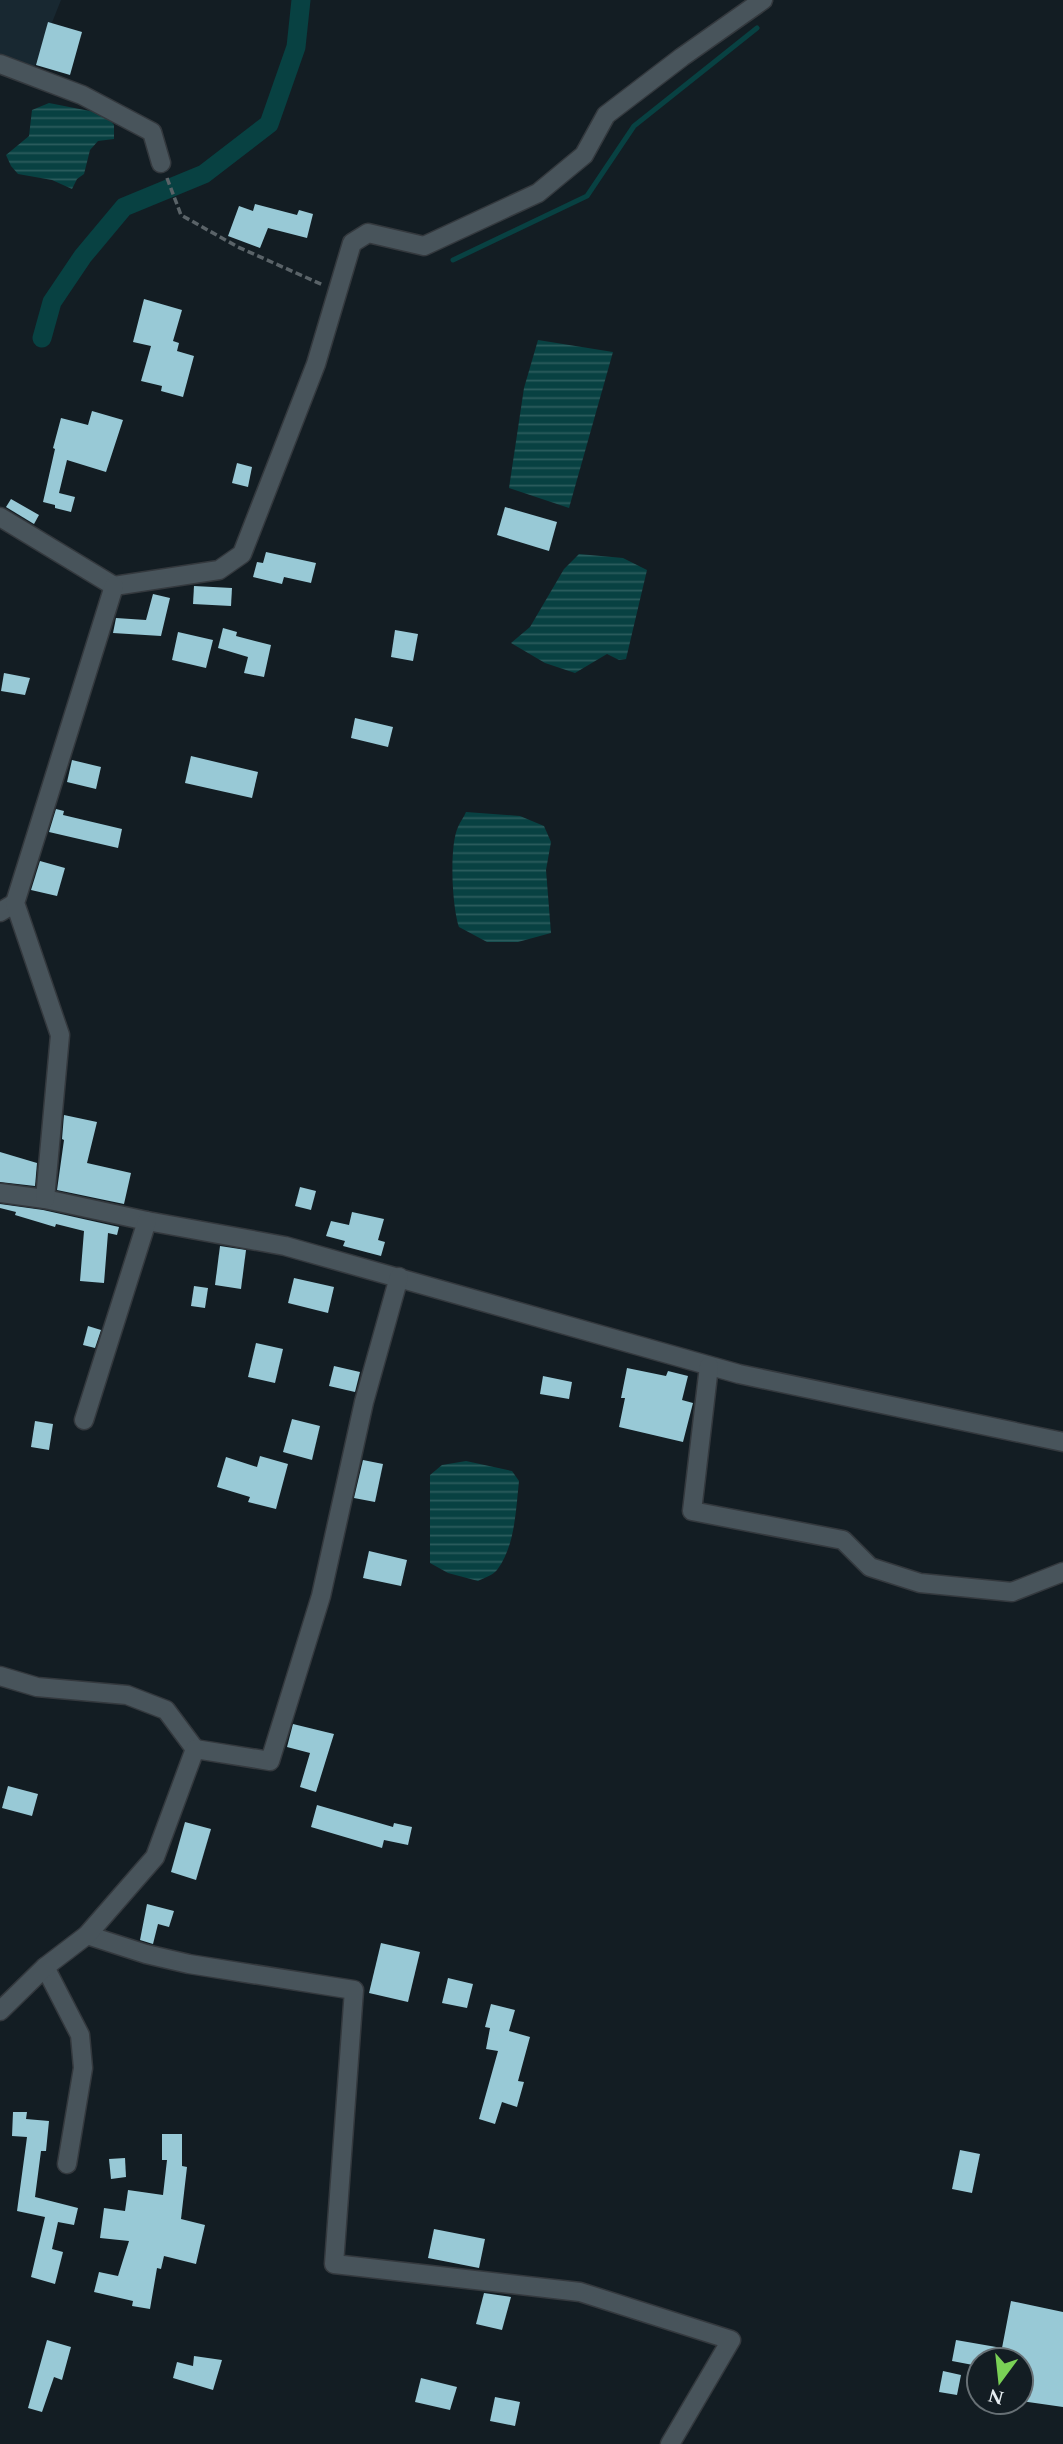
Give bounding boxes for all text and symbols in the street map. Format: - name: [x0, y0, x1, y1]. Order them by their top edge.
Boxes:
- north arrow: [965, 2346, 1035, 2416]
- text: N: [985, 2380, 1007, 2412]

